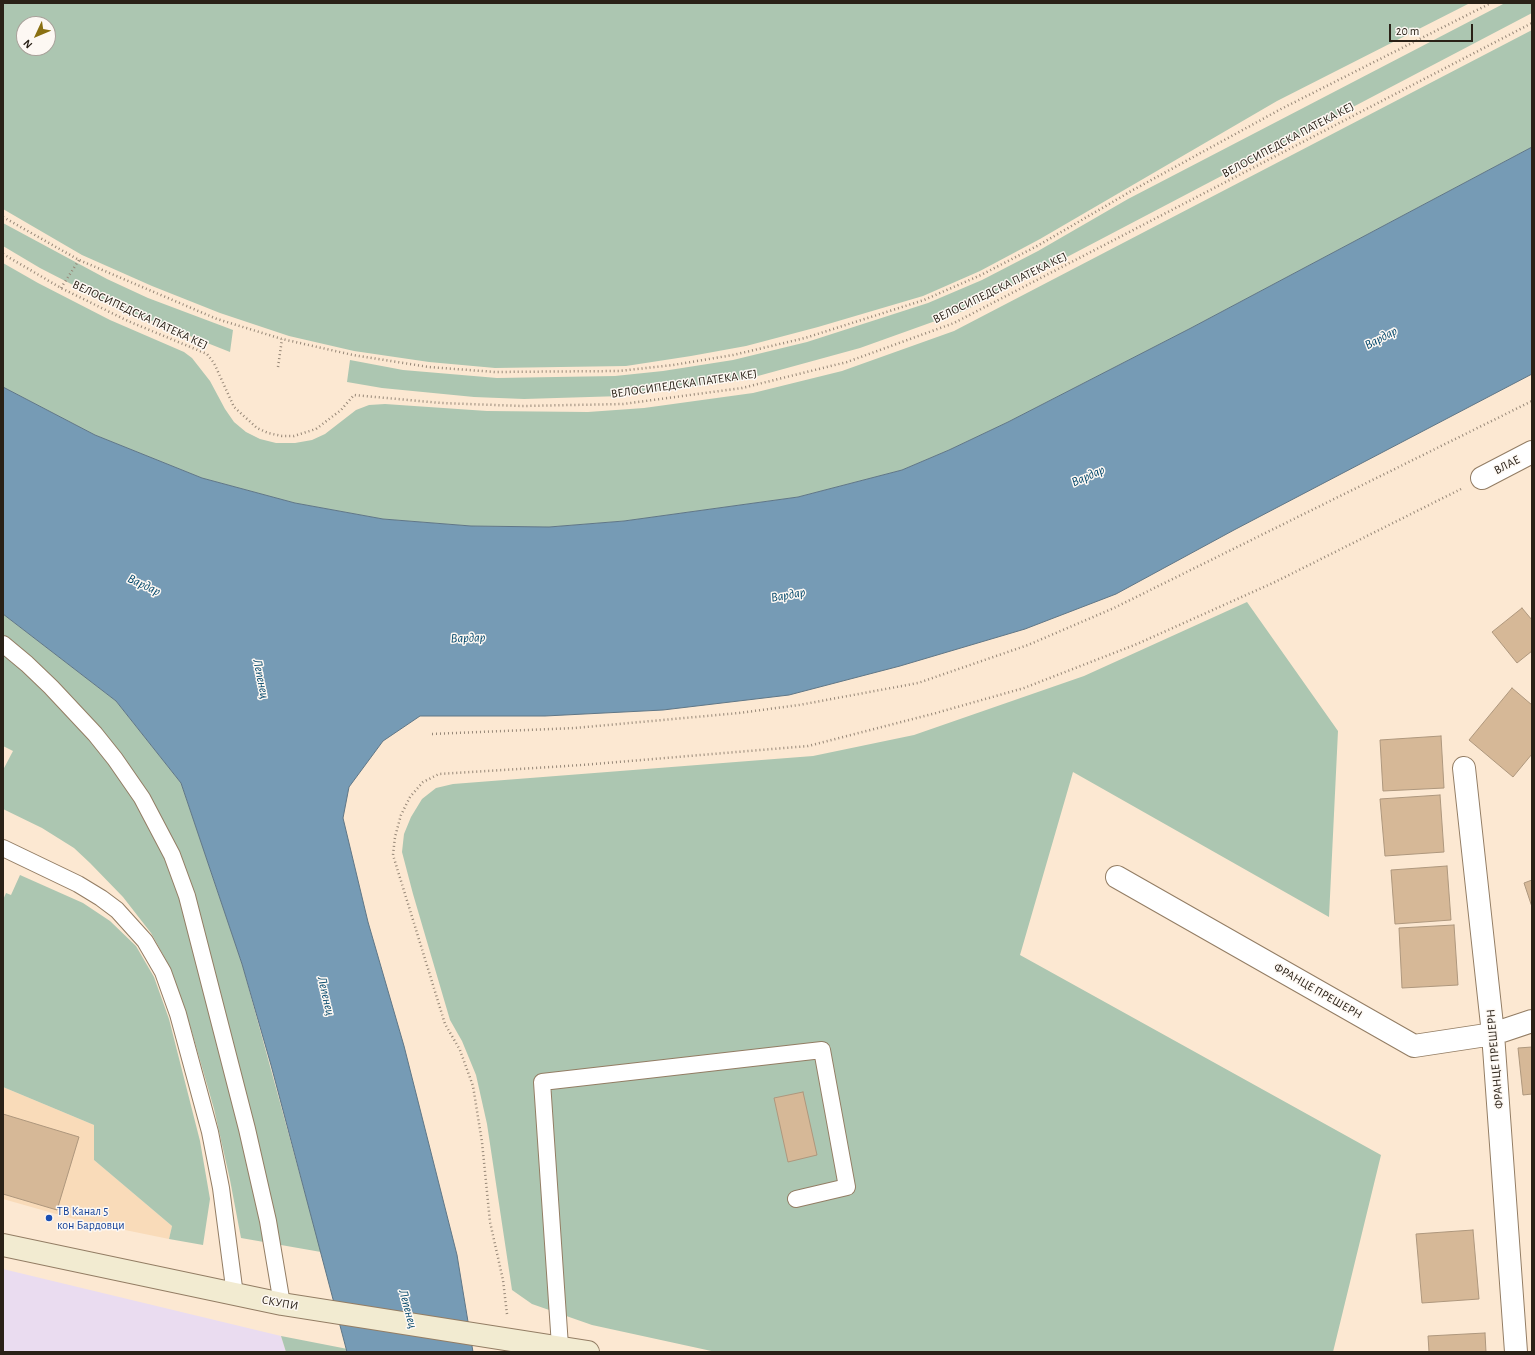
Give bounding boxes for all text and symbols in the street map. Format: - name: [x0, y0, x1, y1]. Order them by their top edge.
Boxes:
- north arrow: [16, 16, 56, 56]
- scale bar: [1391, 16, 1475, 42]
- text: 20 m: [1396, 25, 1419, 37]
- text: N: [21, 37, 34, 51]
- street label: ВЕЛОСИПЕДСКА ПАТЕКА КЕЈ: [1219, 99, 1357, 181]
- street label: ВЕЛОСИПЕДСКА ПАТЕКА КЕЈ: [930, 249, 1070, 327]
- street label: ВЕЛОСИПЕДСКА ПАТЕКА КЕЈ: [70, 277, 210, 353]
- water label: Вардар: [1362, 323, 1400, 353]
- street label: ВЕЛОСИПЕДСКА ПАТЕКА КЕЈ: [610, 367, 758, 401]
- street label: ВЛАЕ: [1492, 452, 1522, 478]
- water label: Вардар: [1069, 462, 1107, 490]
- water label: Вардар: [125, 571, 163, 599]
- water label: Вардар: [770, 584, 806, 606]
- water label: Вардар: [450, 630, 486, 646]
- water label: Лепенец: [250, 658, 272, 700]
- street label: ФРАНЦE ПРЕШЕРН: [1271, 960, 1365, 1022]
- water label: Лепенец: [314, 975, 338, 1017]
- street label: ФРАНЦЕ ПРЕШЕРН: [1483, 1009, 1507, 1109]
- place label: ТВ Канал 5 кон Бардовци: [57, 1204, 125, 1232]
- marker: ТВ Канал 5 кон Бардовци: [44, 1213, 54, 1223]
- water label: Лепенец: [395, 1288, 421, 1330]
- street label: СКУПИ: [261, 1293, 299, 1313]

